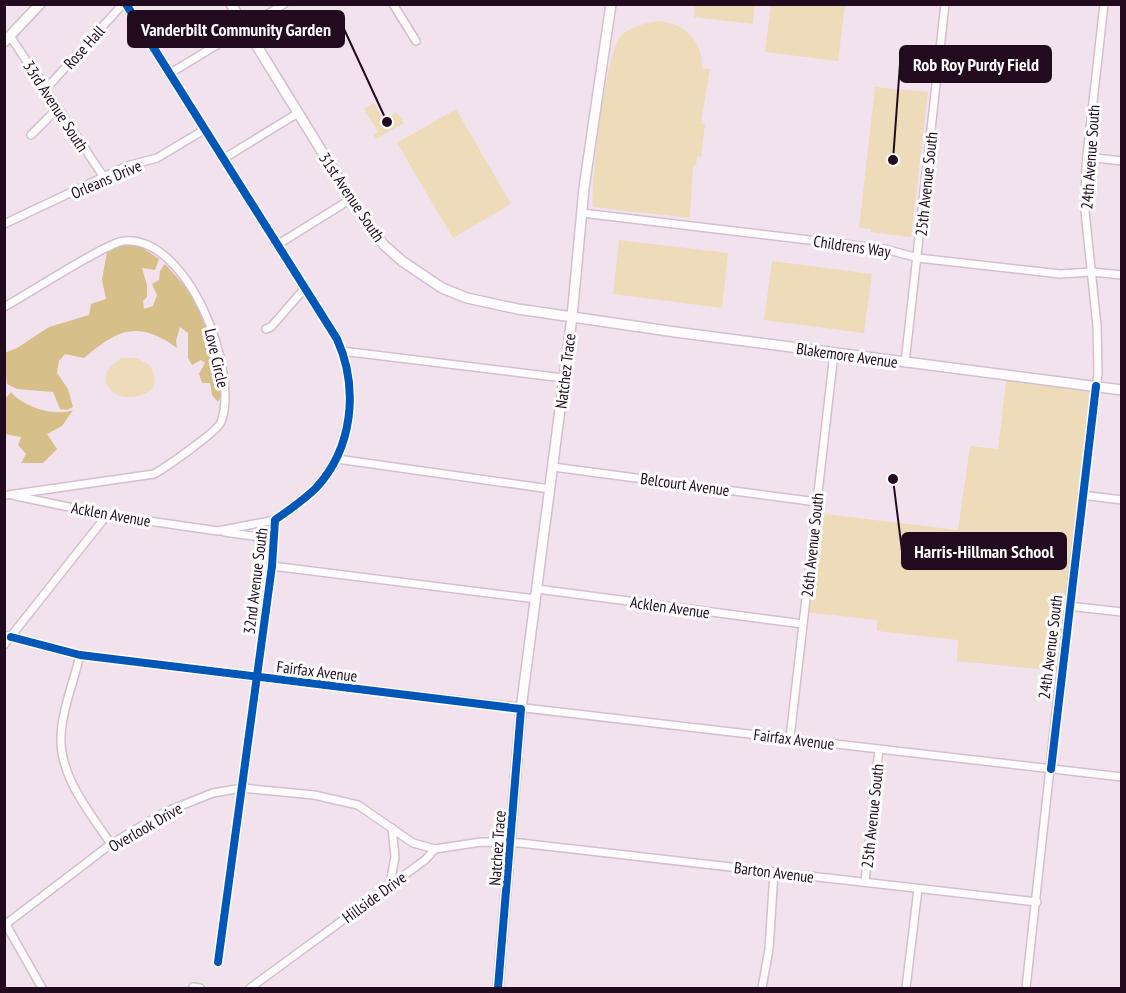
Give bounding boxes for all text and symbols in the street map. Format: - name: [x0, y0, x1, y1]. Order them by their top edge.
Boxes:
- callout: Vanderbilt Community Garden: [128, 11, 344, 47]
- text: Vanderbilt Community Garden: [140, 18, 331, 41]
- street label: Rose Hall: [59, 21, 109, 73]
- callout: Rob Roy Purdy Field: [900, 46, 1051, 82]
- text: Rob Roy Purdy Field: [913, 53, 1039, 76]
- street label: 33rd Avenue South: [19, 57, 93, 155]
- street label: 24th Avenue South: [1076, 104, 1104, 210]
- street label: 25th Avenue South: [911, 131, 941, 237]
- street label: 31st Avenue South: [315, 149, 389, 245]
- street label: Orleans Drive: [68, 155, 144, 203]
- street label: Childrens Way: [812, 231, 892, 261]
- street label: Love Circle: [200, 326, 234, 390]
- street label: Natchez Trace: [550, 332, 580, 410]
- street label: Blakemore Avenue: [795, 338, 899, 372]
- street label: Belcourt Avenue: [639, 468, 731, 500]
- street label: 26th Avenue South: [797, 492, 827, 598]
- street label: Acklen Avenue: [70, 497, 152, 531]
- street label: 32nd Avenue South: [239, 527, 271, 635]
- callout: Harris-Hillman School: [902, 533, 1066, 569]
- text: Harris-Hillman School: [914, 540, 1054, 563]
- street label: Acklen Avenue: [629, 592, 711, 622]
- street label: 24th Avenue South: [1034, 594, 1066, 700]
- street label: Fairfax Avenue: [276, 656, 358, 686]
- street label: Fairfax Avenue: [753, 724, 835, 754]
- street label: 25th Avenue South: [857, 763, 887, 869]
- street label: Overlook Drive: [105, 798, 185, 856]
- street label: Natchez Trace: [484, 810, 510, 886]
- street label: Barton Avenue: [733, 857, 815, 887]
- street label: Hillside Drive: [338, 867, 410, 927]

